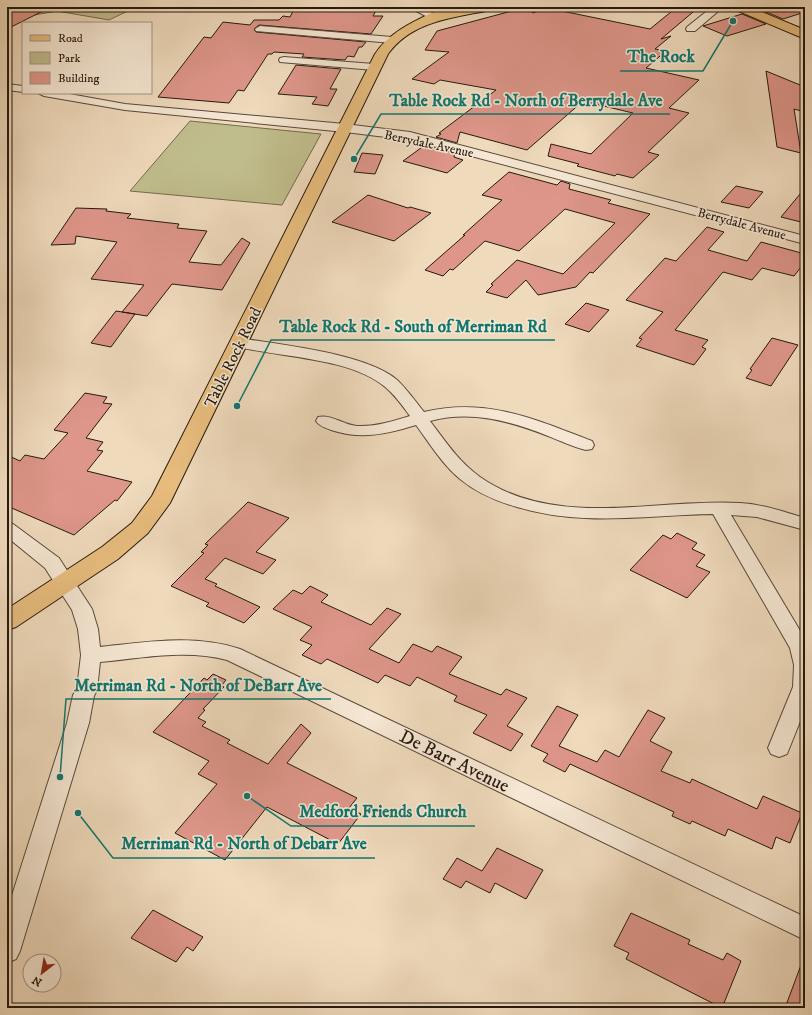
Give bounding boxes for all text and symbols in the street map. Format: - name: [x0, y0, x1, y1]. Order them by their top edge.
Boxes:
- legend: [22, 22, 152, 94]
- text: Road: [58, 31, 83, 46]
- callout: The Rock: [620, 42, 703, 71]
- text: The Rock: [626, 46, 695, 68]
- text: Park: [58, 51, 80, 66]
- text: Building: [58, 71, 99, 86]
- callout: Table Rock Rd - North of Berrydale Ave: [381, 85, 670, 114]
- text: Table Rock Rd - North of Berrydale Ave: [388, 90, 663, 112]
- street label: Berrydale Avenue: [383, 127, 475, 161]
- street label: Berrydale Avenue: [696, 204, 788, 243]
- street label: Table Rock Road: [200, 304, 266, 411]
- callout: Table Rock Rd - South of Merriman Rd: [271, 311, 555, 340]
- text: Table Rock Rd - South of Merriman Rd: [278, 316, 547, 338]
- callout: Merriman Rd - North of DeBarr Ave: [66, 670, 331, 699]
- text: Merriman Rd - North of DeBarr Ave: [74, 675, 322, 697]
- street label: De Barr Avenue: [396, 725, 513, 798]
- callout: Medford Friends Church: [291, 797, 475, 826]
- text: Medford Friends Church: [299, 801, 467, 823]
- callout: Merriman Rd - North of Debarr Ave: [113, 829, 375, 858]
- text: Merriman Rd - North of Debarr Ave: [121, 833, 367, 855]
- north arrow: [22, 953, 62, 993]
- text: N: [30, 972, 45, 989]

